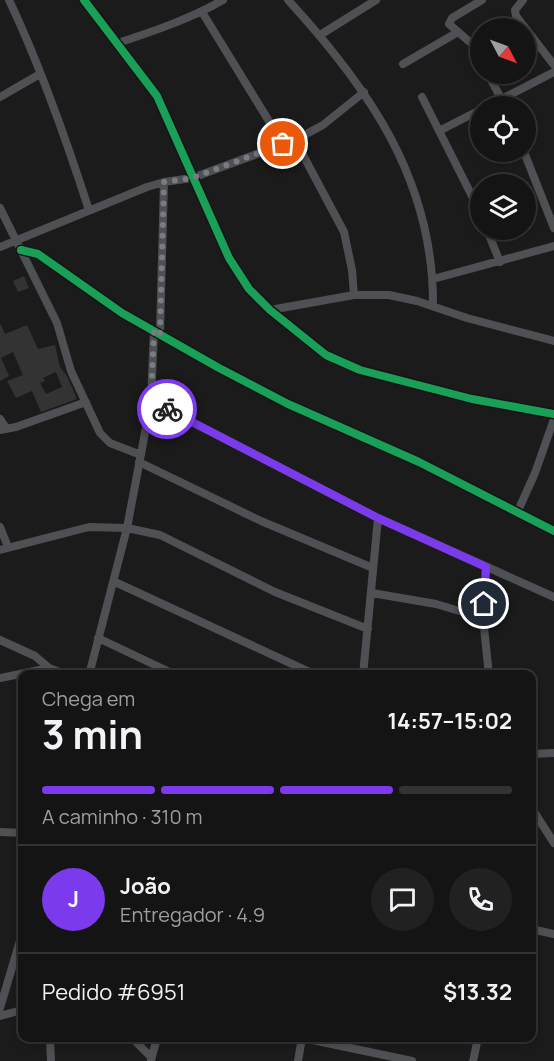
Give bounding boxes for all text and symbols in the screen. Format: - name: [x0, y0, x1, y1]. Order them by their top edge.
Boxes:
- north arrow: [470, 18, 536, 84]
- map controls: [470, 18, 536, 240]
- button: locate: [470, 96, 536, 162]
- pin: [257, 118, 308, 169]
- icon: bag: [266, 127, 299, 160]
- button: layers: [470, 174, 536, 240]
- courier: [137, 379, 197, 439]
- icon: bike: [151, 393, 184, 426]
- pin: [458, 578, 509, 629]
- icon: home: [467, 587, 500, 620]
- text: Chega em: [42, 685, 135, 712]
- text: 14:57–15:02: [387, 706, 512, 736]
- text: 3 min: [42, 707, 143, 761]
- text: A caminho · 310 m: [42, 803, 203, 830]
- button: chat: [371, 868, 434, 931]
- button: phone: [449, 868, 512, 931]
- text: João: [120, 871, 171, 901]
- text: J: [68, 884, 79, 914]
- text: Entregador · 4.9: [120, 901, 265, 928]
- text: Pedido #6951: [42, 977, 185, 1007]
- text: $13.32: [443, 977, 512, 1007]

